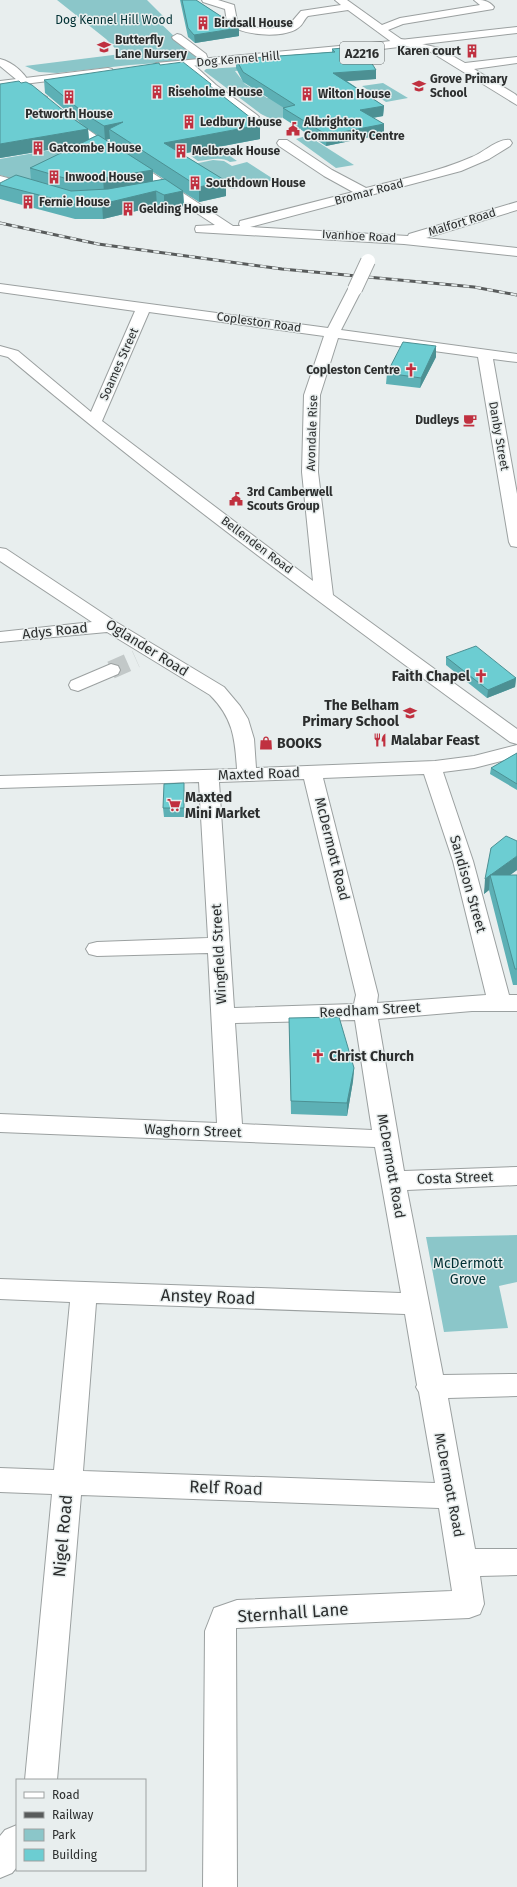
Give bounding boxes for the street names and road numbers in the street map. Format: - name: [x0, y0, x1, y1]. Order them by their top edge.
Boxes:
- road number: A2216: [340, 42, 384, 64]
- street label: Dog Kennel Hill: [196, 48, 281, 70]
- street label: Bromar Road: [333, 176, 405, 208]
- street label: Malfort Road: [426, 205, 498, 239]
- street label: Ivanhoe Road: [322, 227, 396, 245]
- street label: Copleston Road: [216, 309, 302, 335]
- street label: Soames Street: [97, 325, 142, 403]
- street label: Avondale Rise: [304, 395, 320, 471]
- street label: Danby Street: [486, 400, 512, 472]
- street label: Bellenden Road: [218, 514, 296, 576]
- street label: Oglander Road: [103, 616, 191, 680]
- street label: Adys Road: [21, 619, 89, 643]
- street label: Maxted Road: [218, 764, 300, 784]
- street label: McDermott Road: [311, 796, 353, 902]
- street label: Sandison Street: [446, 833, 490, 935]
- street label: Wingfield Street: [208, 902, 230, 1005]
- street label: Reedham Street: [319, 999, 422, 1021]
- street label: McDermott Road: [373, 1112, 409, 1220]
- street label: Waghorn Street: [144, 1121, 243, 1141]
- street label: Costa Street: [416, 1168, 494, 1188]
- street label: Anstey Road: [160, 1285, 256, 1309]
- street label: McDermott Road: [431, 1431, 467, 1539]
- street label: Relf Road: [189, 1476, 263, 1500]
- street label: Nigel Road: [49, 1494, 77, 1578]
- street label: Sternhall Lane: [237, 1599, 349, 1627]

